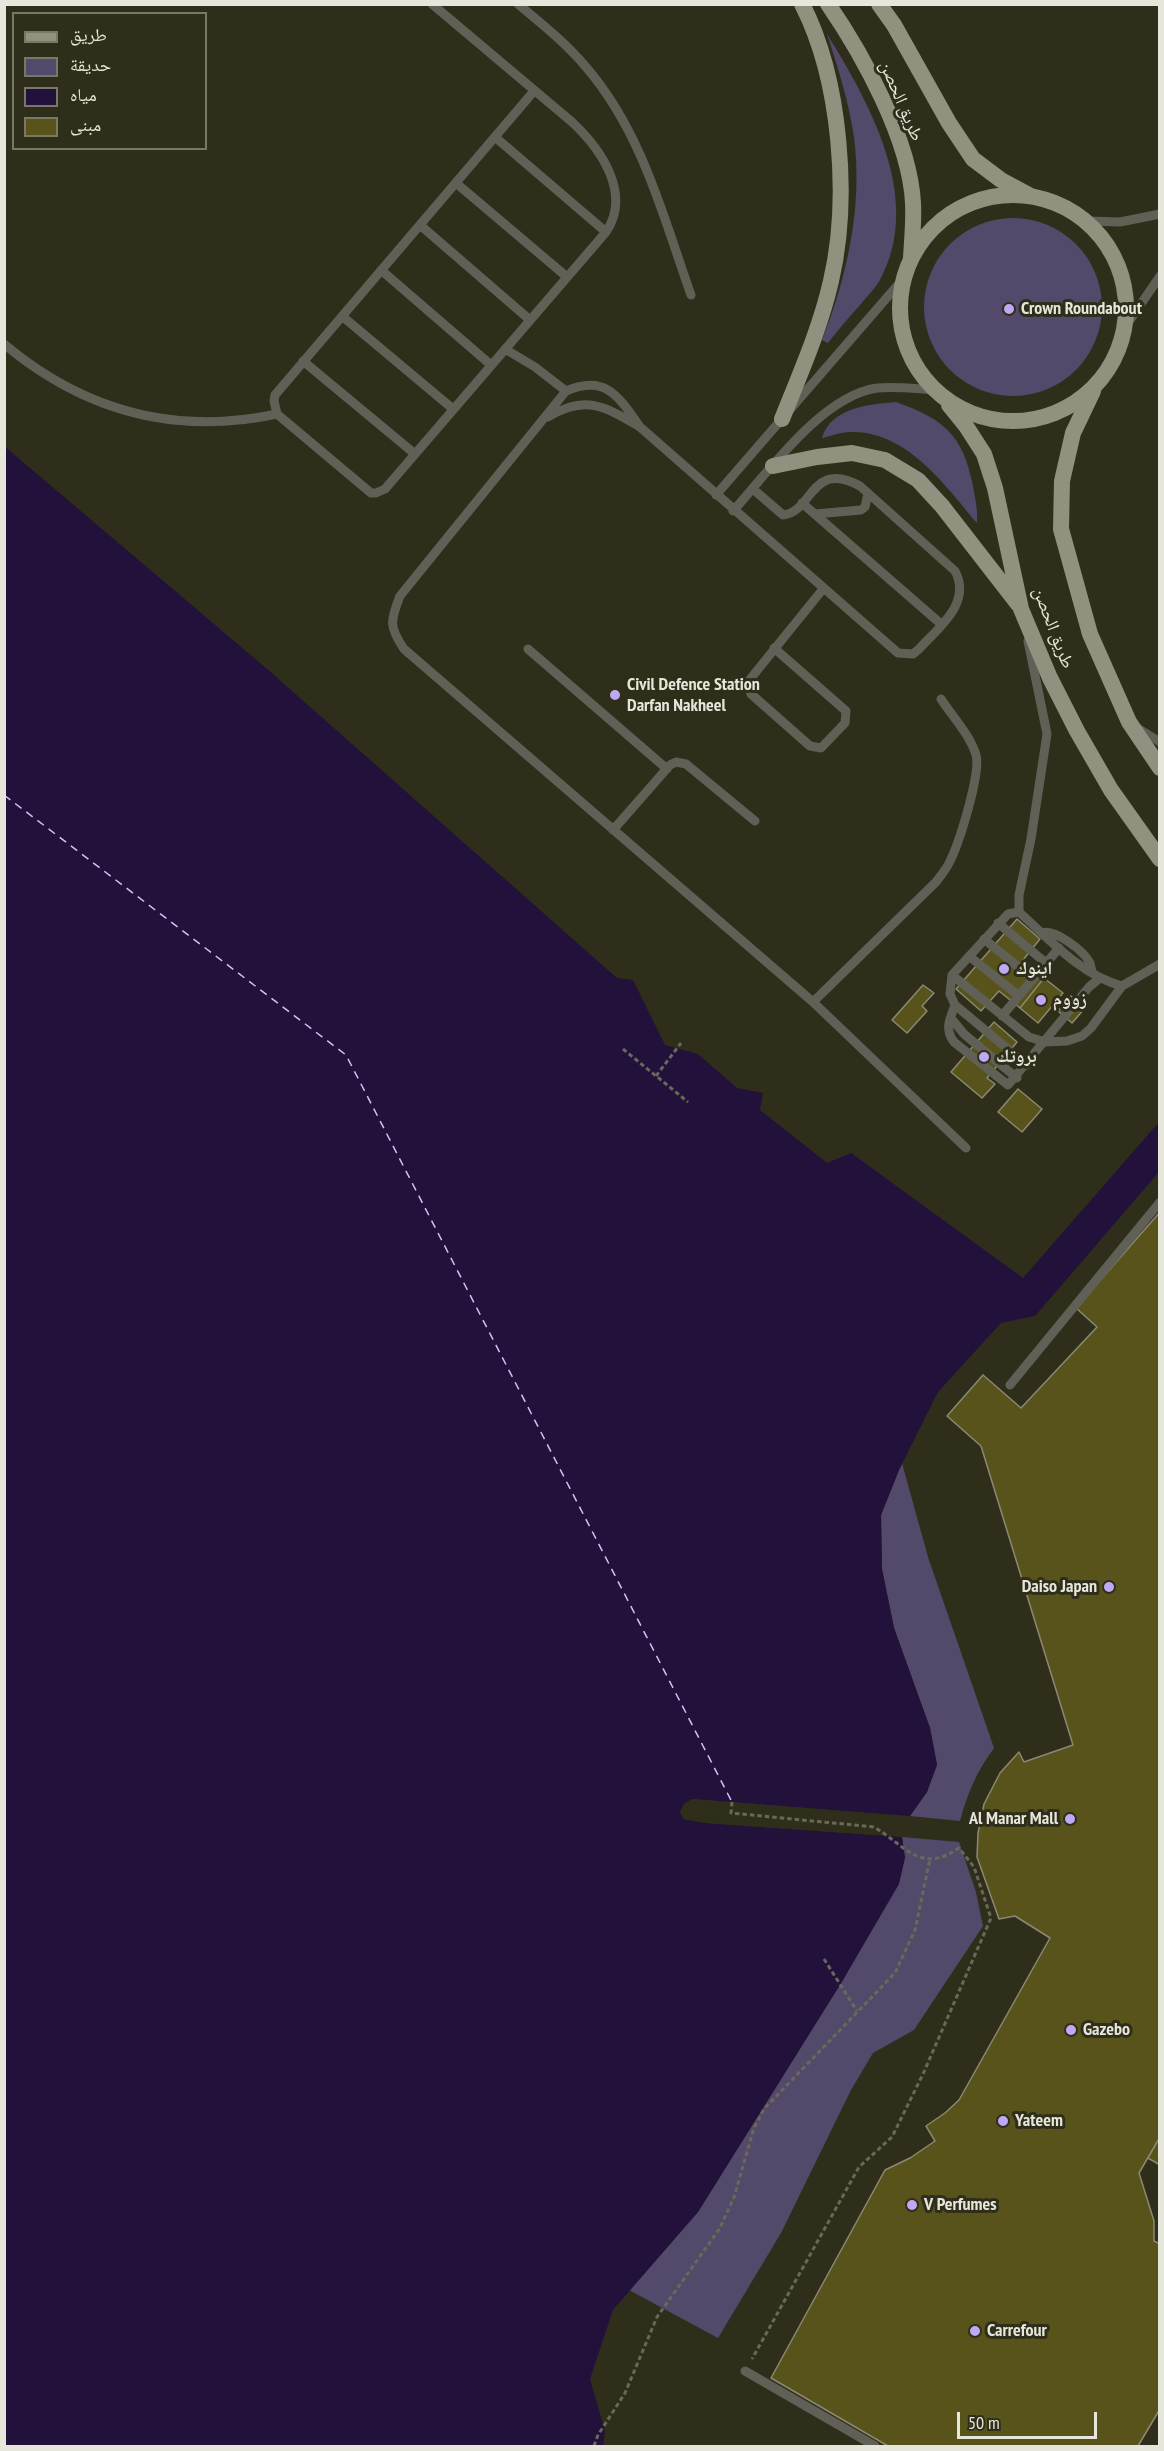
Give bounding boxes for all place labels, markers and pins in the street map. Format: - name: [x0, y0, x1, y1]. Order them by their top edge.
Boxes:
- place label: Crown Roundabout: [1021, 298, 1142, 320]
- marker: Crown Roundabout: [1002, 302, 1016, 316]
- place label: Civil Defence Station Darfan Nakheel: [627, 674, 760, 716]
- marker: Civil Defence Station Darfan Nakheel: [608, 688, 622, 702]
- place label: اينوك: [1016, 958, 1052, 980]
- marker: اينوك: [997, 962, 1011, 976]
- place label: زووم: [1053, 989, 1087, 1011]
- marker: زووم: [1034, 993, 1048, 1007]
- place label: بروتك: [996, 1046, 1037, 1068]
- marker: بروتك: [977, 1050, 991, 1064]
- place label: Daiso Japan: [1022, 1576, 1097, 1598]
- marker: Daiso Japan: [1102, 1580, 1116, 1594]
- place label: Al Manar Mall: [969, 1808, 1058, 1830]
- marker: Al Manar Mall: [1063, 1812, 1077, 1826]
- place label: Gazebo: [1083, 2019, 1130, 2041]
- marker: Gazebo: [1064, 2023, 1078, 2037]
- place label: Yateem: [1015, 2110, 1063, 2132]
- marker: Yateem: [996, 2114, 1010, 2128]
- place label: V Perfumes: [924, 2194, 997, 2216]
- marker: V Perfumes: [905, 2198, 919, 2212]
- place label: Carrefour: [987, 2320, 1047, 2342]
- marker: Carrefour: [968, 2324, 982, 2338]

